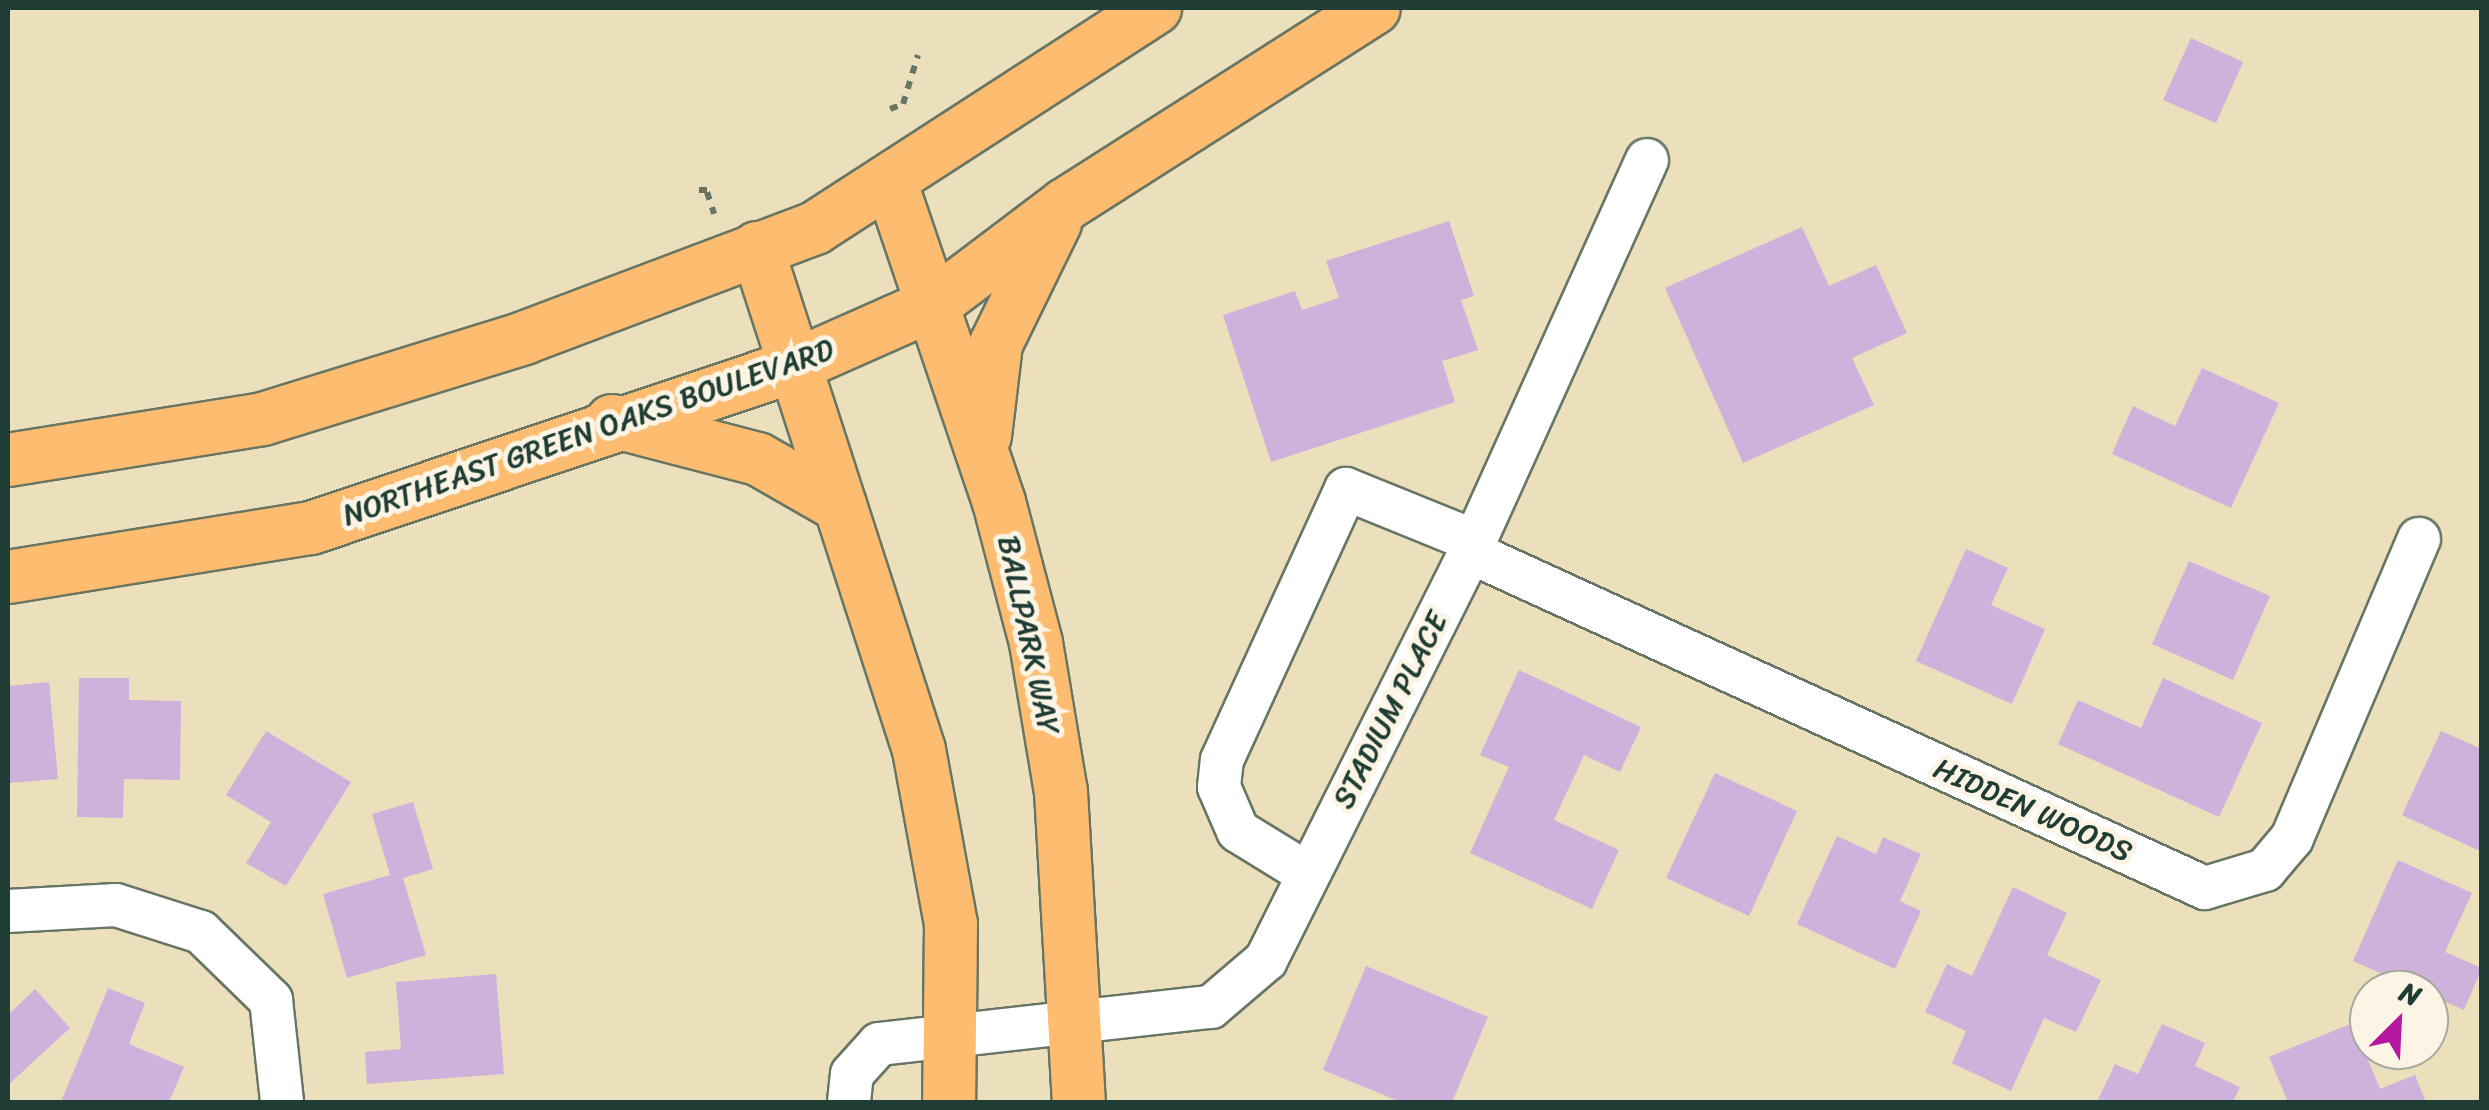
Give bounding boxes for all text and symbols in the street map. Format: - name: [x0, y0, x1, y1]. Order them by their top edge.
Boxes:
- street label: NORTHEAST GREEN OAKS BOULEVARD: [338, 331, 838, 533]
- street label: BALLPARK WAY: [990, 532, 1068, 738]
- street label: STADIUM PLACE: [1325, 606, 1455, 814]
- street label: HIDDEN WOODS: [1930, 751, 2136, 869]
- text: N: [2392, 968, 2429, 1020]
- north arrow: [2349, 970, 2449, 1070]

